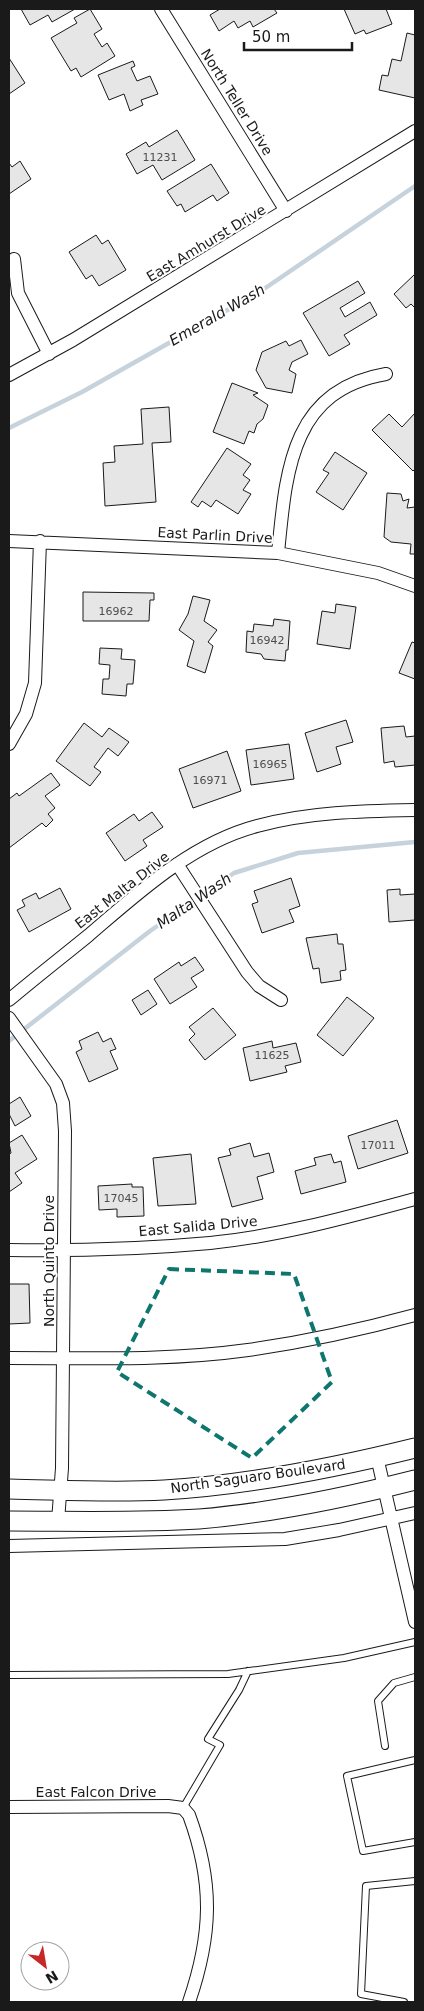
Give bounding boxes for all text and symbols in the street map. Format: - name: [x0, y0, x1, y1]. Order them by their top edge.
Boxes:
- scale bar: [244, 20, 352, 52]
- text: 50 m: [252, 28, 290, 46]
- street label: North Teller Drive: [198, 46, 276, 158]
- house number: 11231: [143, 151, 178, 164]
- street label: East Amhurst Drive: [144, 201, 268, 285]
- water label: Emerald Wash: [166, 280, 268, 350]
- street label: East Parlin Drive: [157, 524, 273, 546]
- house number: 16962: [99, 605, 134, 618]
- house number: 16942: [250, 634, 285, 647]
- house number: 16965: [253, 758, 288, 771]
- house number: 16971: [193, 774, 228, 787]
- street label: East Malta Drive: [72, 848, 172, 932]
- water label: Malta Wash: [153, 869, 235, 933]
- house number: 11625: [255, 1049, 290, 1062]
- house number: 17011: [361, 1139, 396, 1152]
- house number: 17045: [104, 1192, 139, 1205]
- street label: North Quinto Drive: [41, 1195, 57, 1327]
- street label: East Salida Drive: [138, 1213, 258, 1239]
- street label: North Saguaro Boulevard: [169, 1456, 347, 1496]
- street label: East Falcon Drive: [36, 1784, 156, 1800]
- north arrow: [20, 1941, 70, 1991]
- text: N: [43, 1967, 61, 1987]

